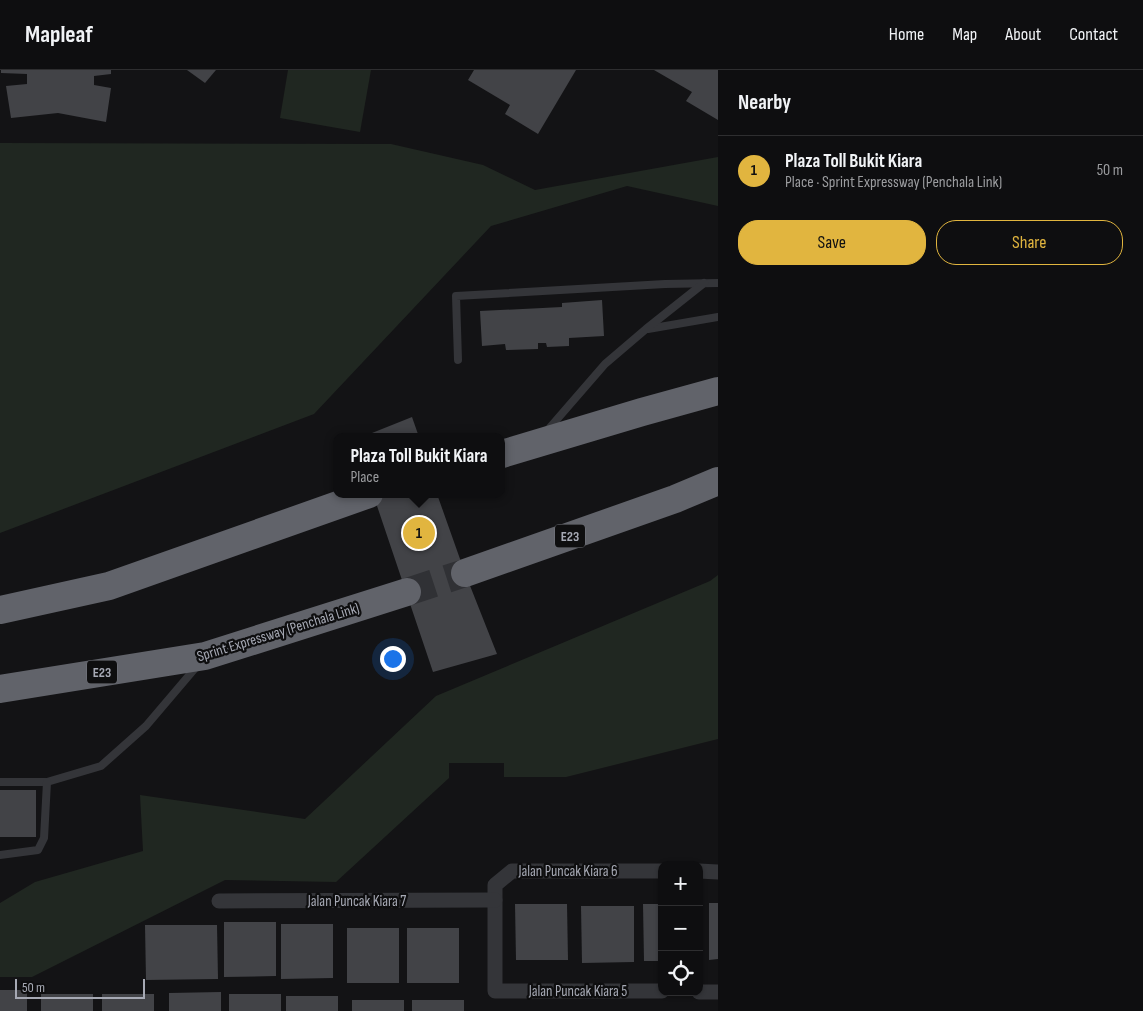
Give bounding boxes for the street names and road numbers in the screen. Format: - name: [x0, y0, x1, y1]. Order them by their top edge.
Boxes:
- road number: E23: [555, 524, 585, 548]
- street label: Sprint Expressway (Penchala Link): [195, 599, 362, 666]
- road number: E23: [87, 660, 117, 684]
- street label: Jalan Puncak Kiara 6: [517, 862, 618, 881]
- street label: Jalan Puncak Kiara 7: [307, 892, 406, 911]
- street label: Jalan Puncak Kiara 5: [528, 982, 627, 1001]

